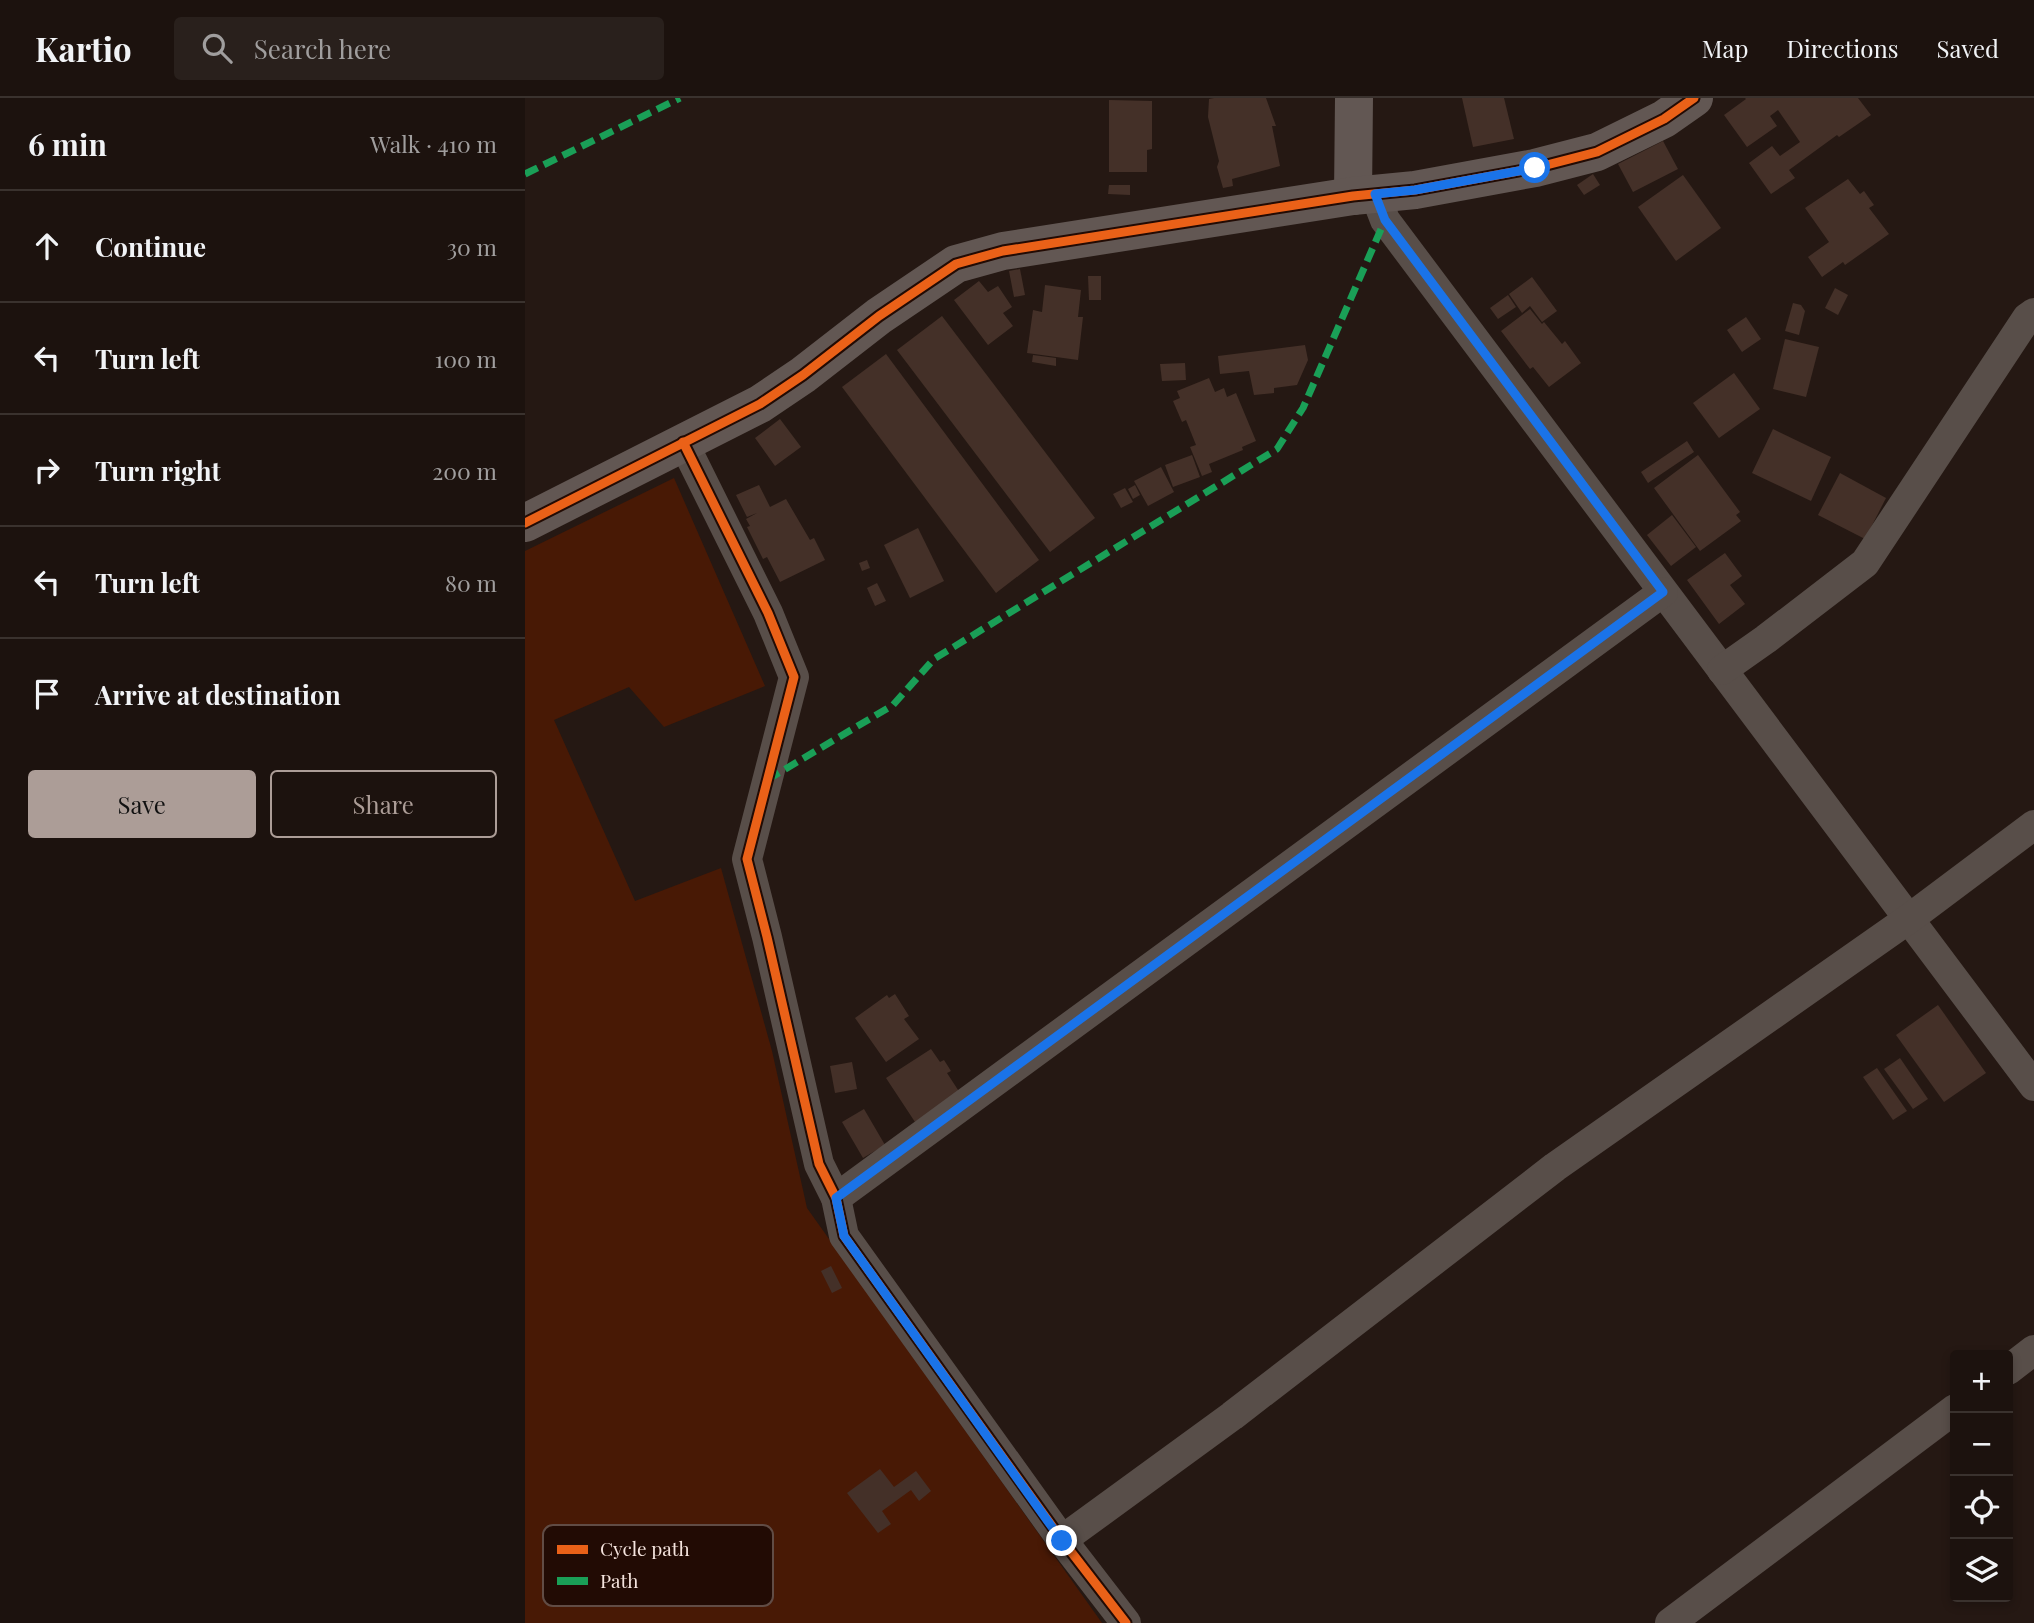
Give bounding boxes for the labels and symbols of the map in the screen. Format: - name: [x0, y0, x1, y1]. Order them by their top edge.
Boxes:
- route start: [1519, 152, 1550, 183]
- legend: [543, 1525, 773, 1606]
- route end: [1046, 1525, 1077, 1556]
- text: Cycle path: [600, 1535, 690, 1561]
- text: Path: [600, 1567, 638, 1593]

